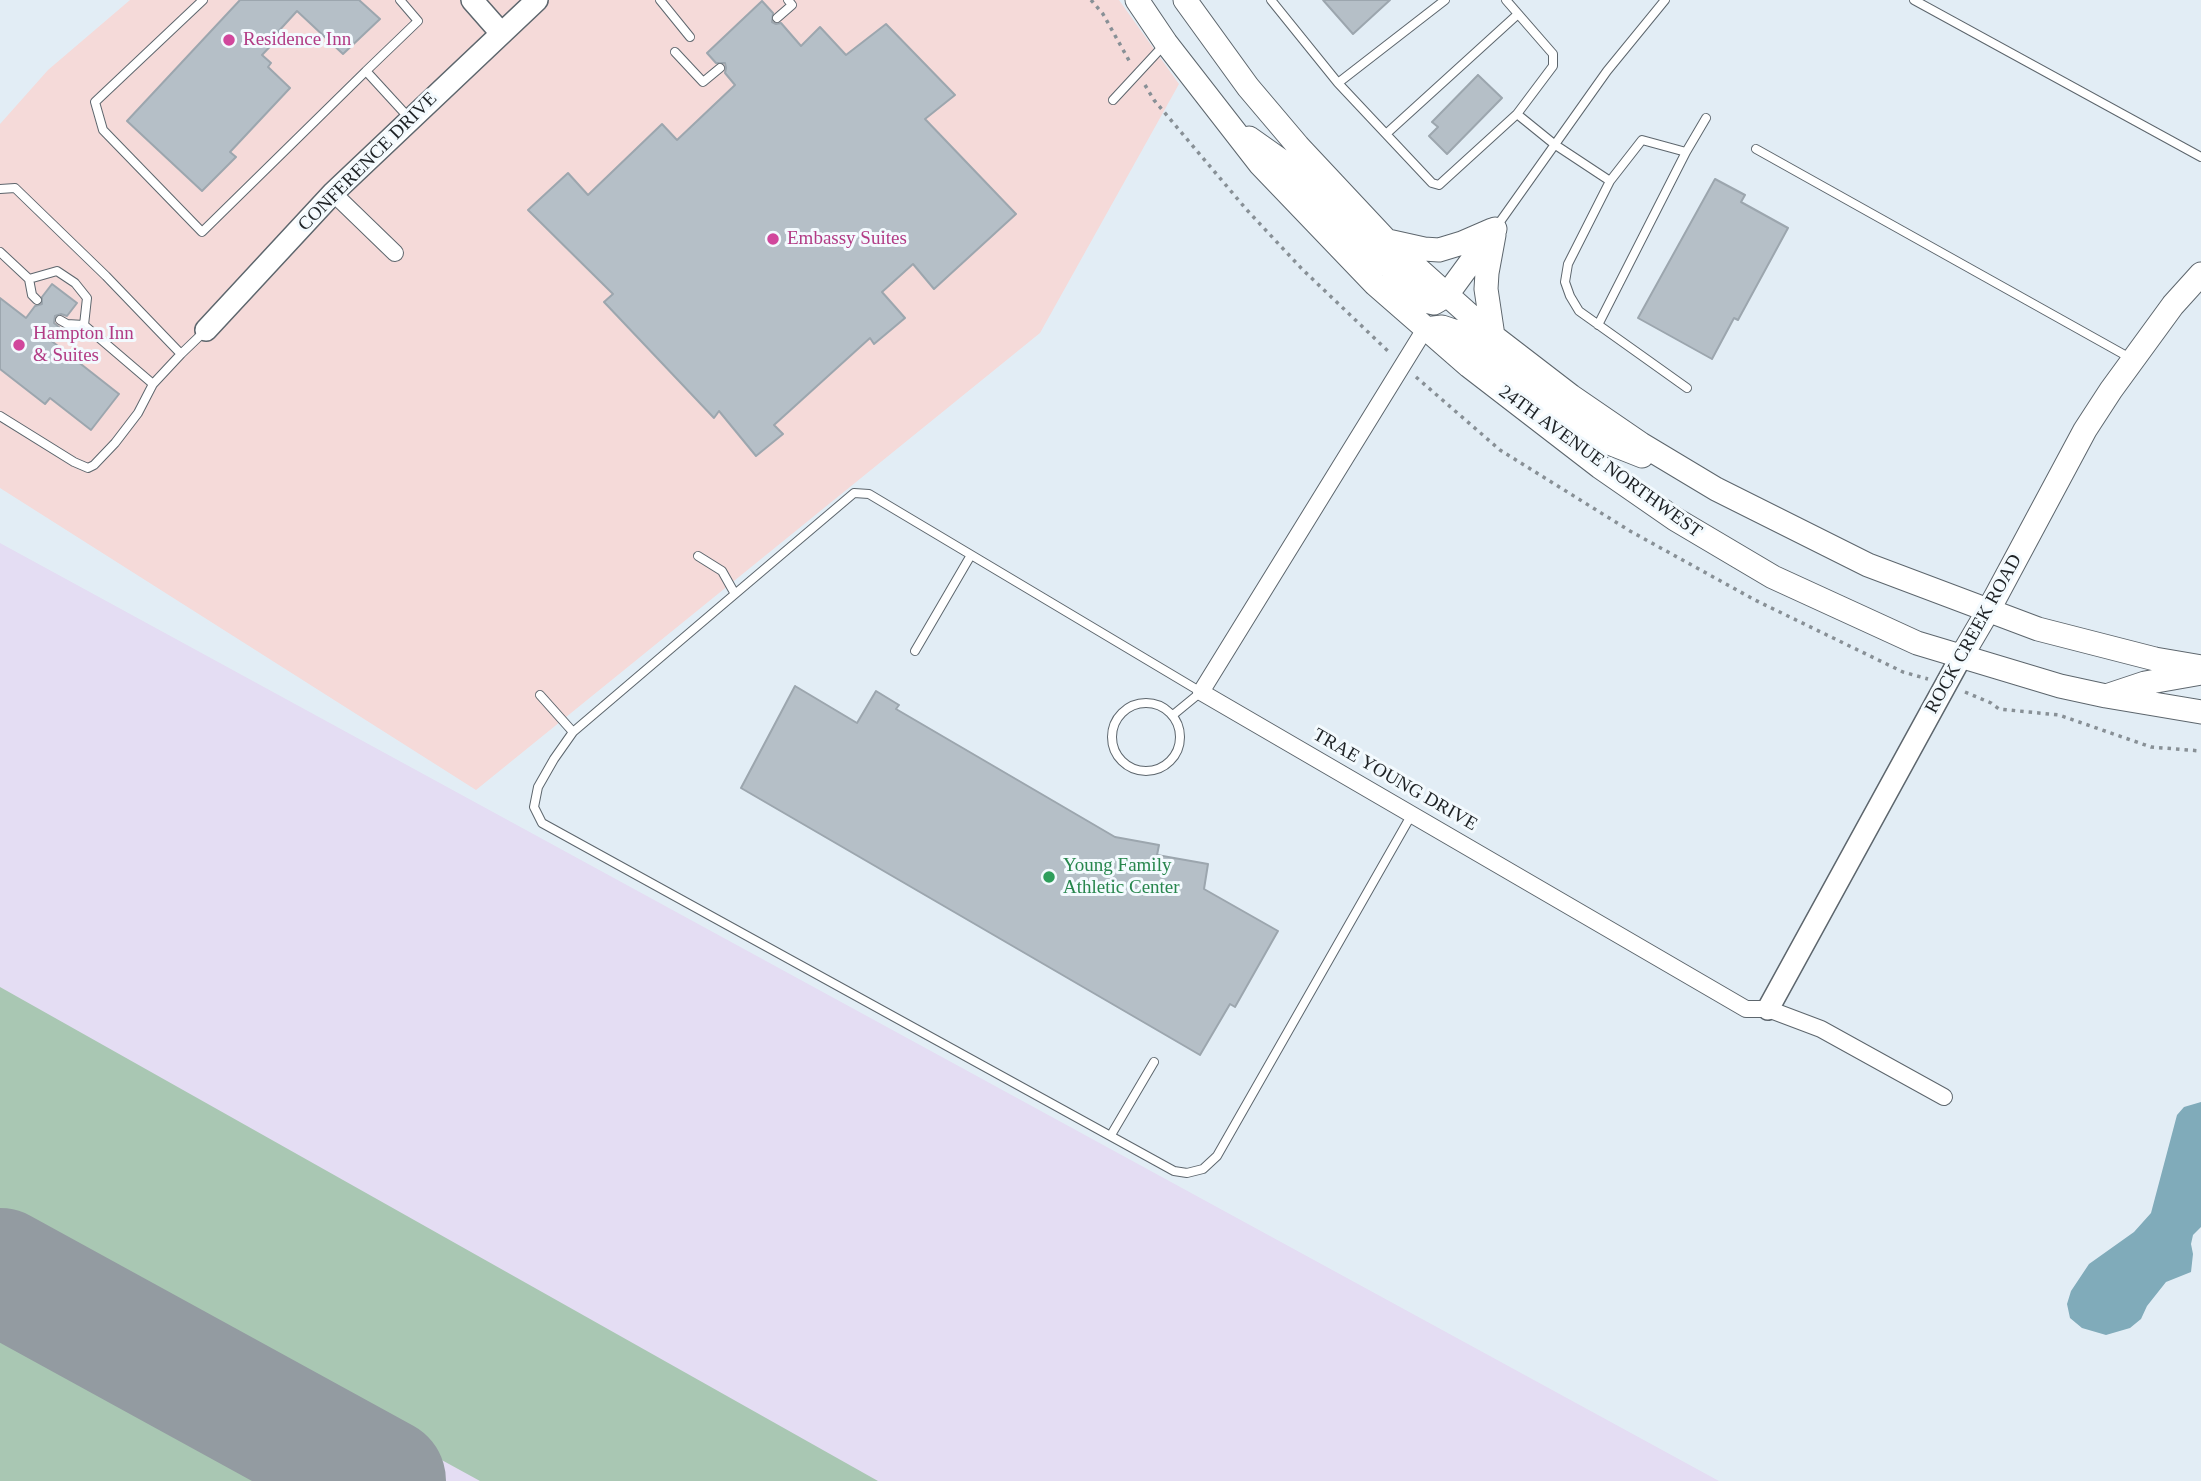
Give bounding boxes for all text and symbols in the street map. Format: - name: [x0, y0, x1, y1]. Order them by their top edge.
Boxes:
- place label: Residence Inn: [243, 29, 351, 51]
- marker: Residence Inn: [221, 32, 237, 48]
- street label: CONFERENCE DRIVE: [294, 88, 442, 236]
- place label: Embassy Suites: [787, 228, 907, 250]
- marker: Embassy Suites: [765, 231, 781, 247]
- place label: Hampton Inn & Suites: [33, 323, 134, 367]
- marker: Hampton Inn & Suites: [11, 337, 27, 353]
- street label: 24TH AVENUE NORTHWEST: [1494, 381, 1706, 543]
- street label: ROCK CREEK ROAD: [1921, 550, 2027, 718]
- street label: TRAE YOUNG DRIVE: [1309, 724, 1481, 836]
- place label: Young Family Athletic Center: [1063, 855, 1180, 899]
- marker: Young Family Athletic Center: [1041, 869, 1057, 885]

